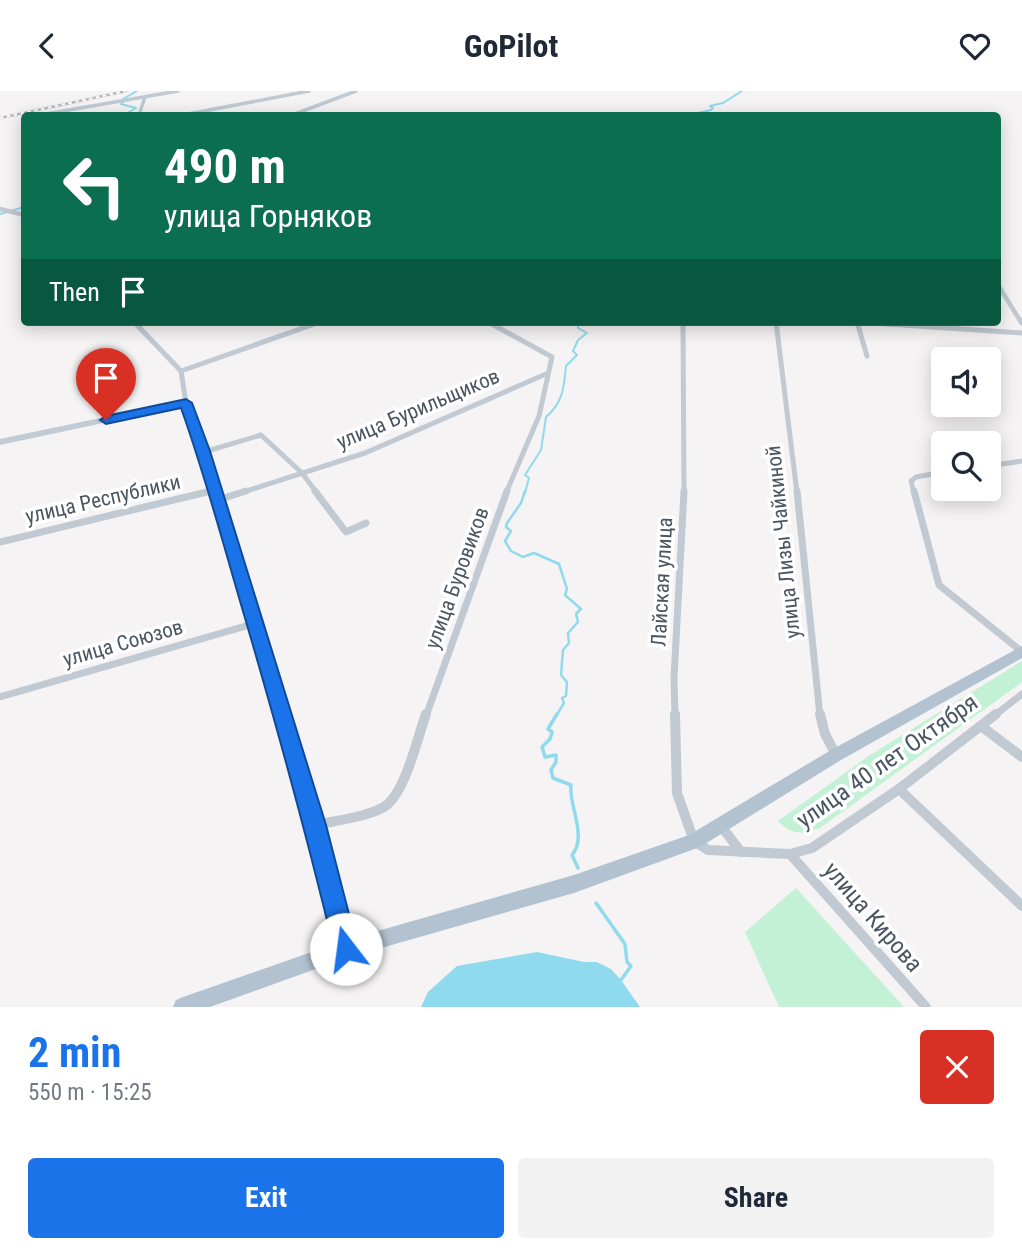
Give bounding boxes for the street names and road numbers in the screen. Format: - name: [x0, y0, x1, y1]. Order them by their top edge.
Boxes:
- street label: улица Бурильщиков: [333, 364, 503, 454]
- street label: улица Лизы Чайкиной: [761, 444, 805, 640]
- street label: улица Республики: [23, 469, 183, 529]
- street label: улица Буровиков: [420, 504, 494, 652]
- street label: Лайская улица: [647, 517, 677, 647]
- street label: улица Союзов: [60, 614, 186, 672]
- street label: улица 40 лет Октября: [791, 688, 983, 834]
- street label: улица Кирова: [818, 856, 928, 978]

